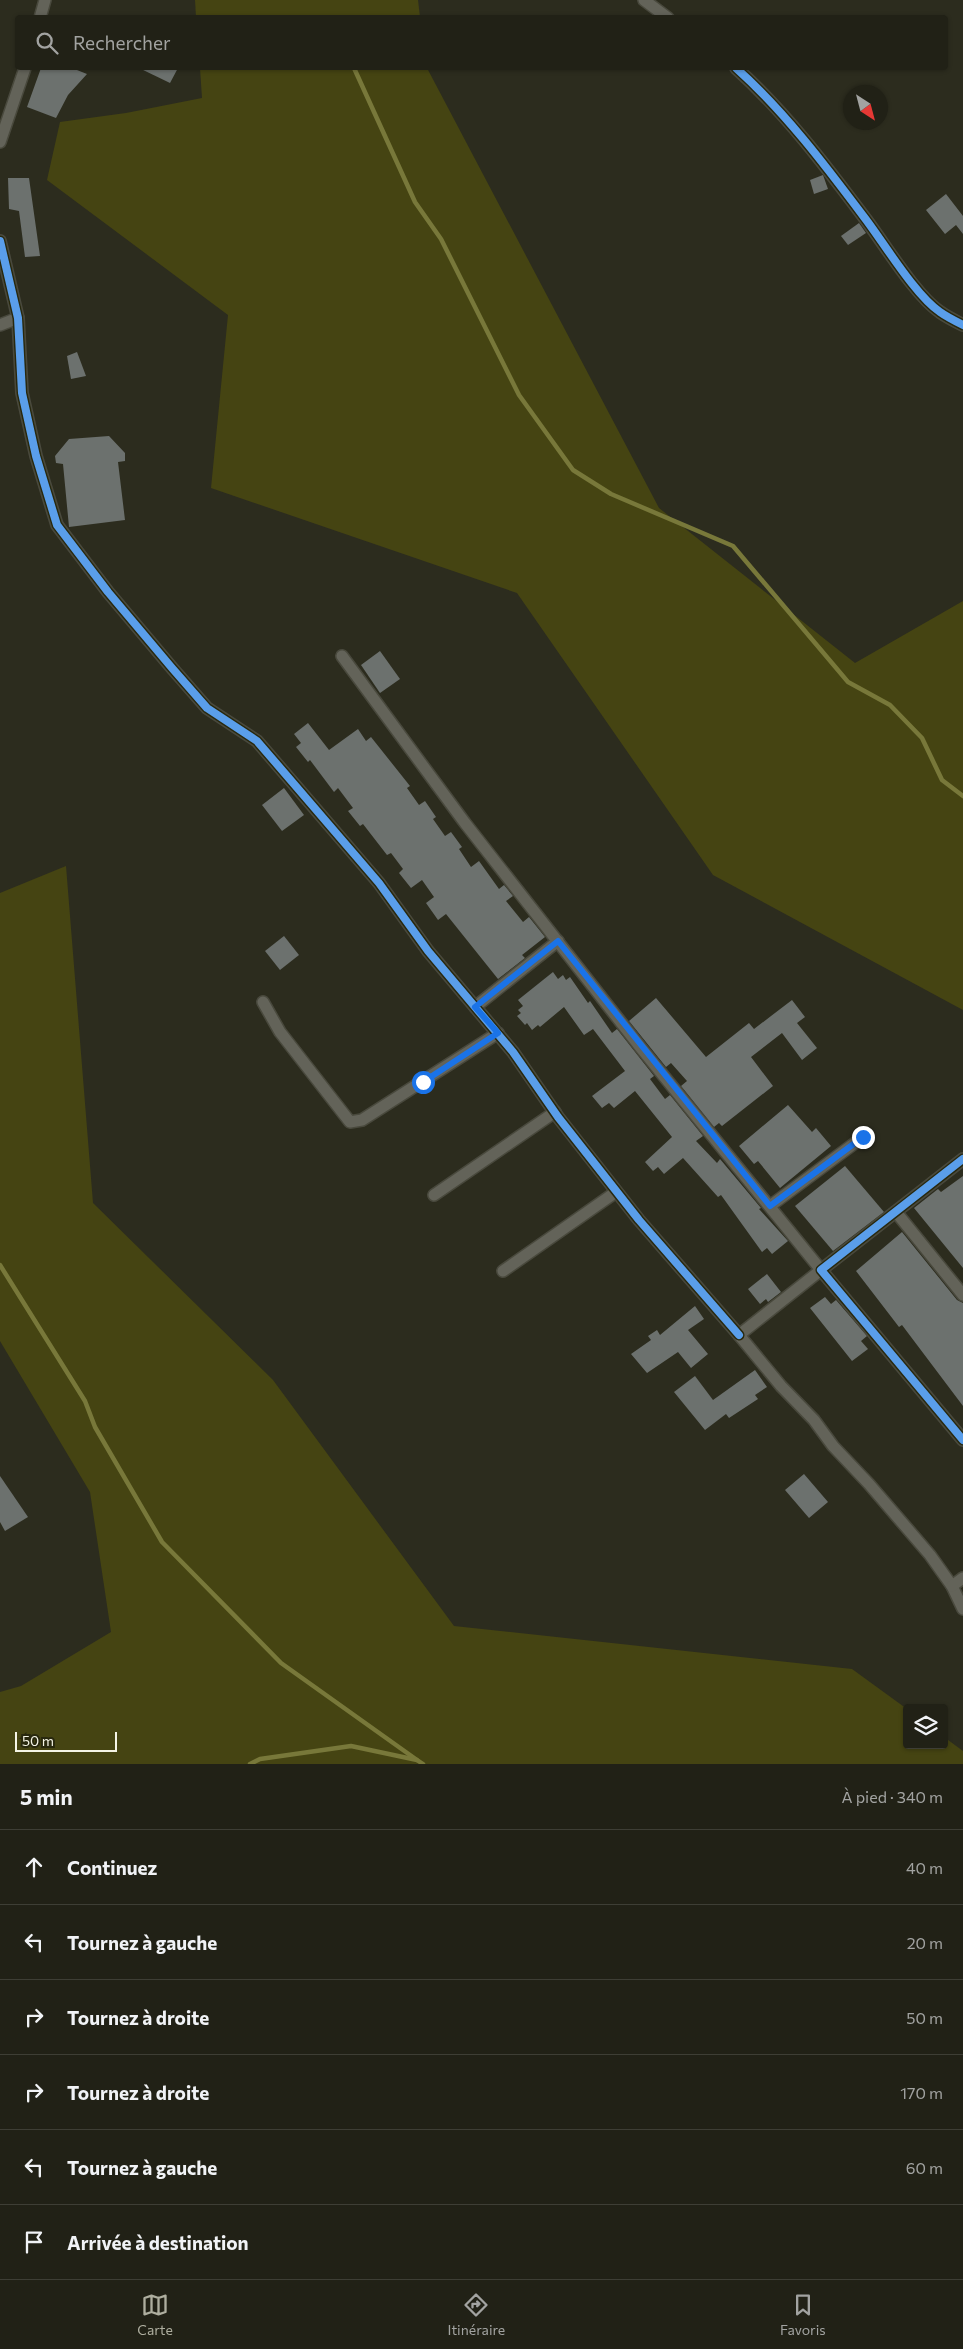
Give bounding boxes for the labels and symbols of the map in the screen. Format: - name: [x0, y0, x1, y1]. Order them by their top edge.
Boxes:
- north arrow: [843, 85, 888, 130]
- route start: [412, 1071, 435, 1094]
- route end: [852, 1126, 875, 1149]
- scale bar: [15, 1729, 118, 1752]

